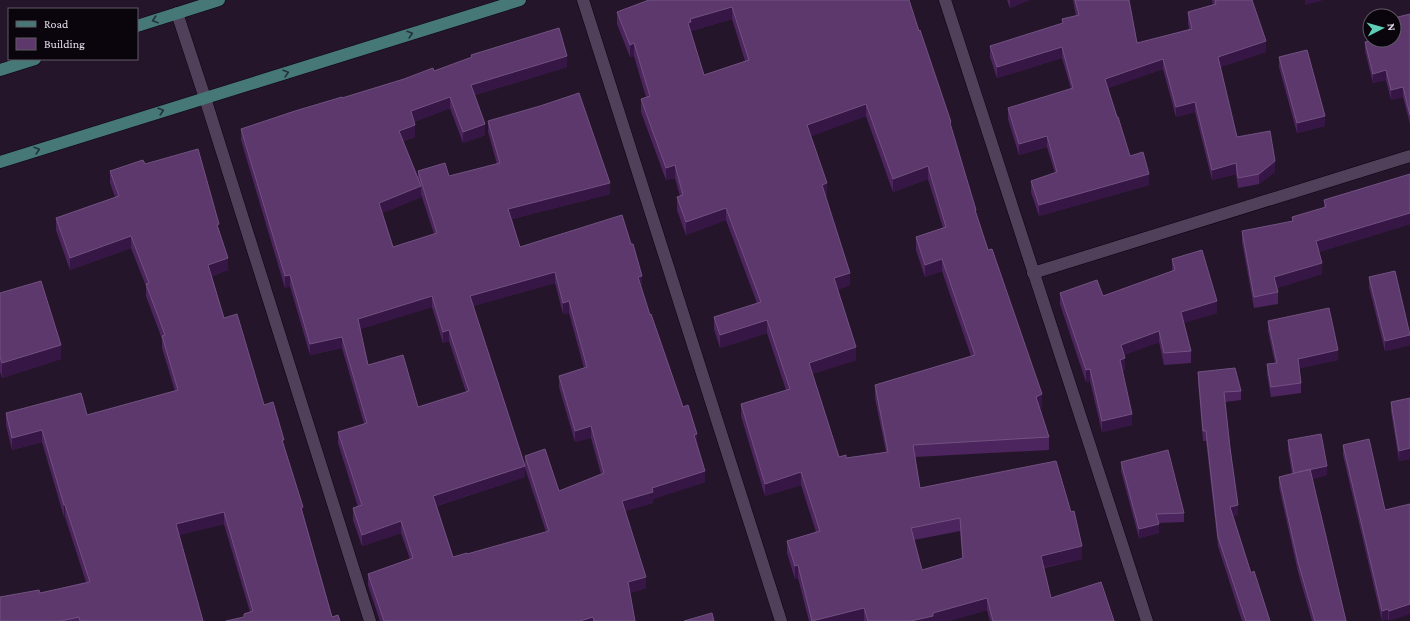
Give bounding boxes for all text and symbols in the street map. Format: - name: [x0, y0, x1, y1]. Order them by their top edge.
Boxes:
- legend: [8, 8, 138, 60]
- north arrow: [1362, 8, 1402, 48]
- one-way arrow: [152, 15, 159, 24]
- text: Road: [44, 17, 69, 31]
- text: N: [1386, 23, 1398, 32]
- one-way arrow: [406, 30, 413, 39]
- text: Building: [44, 37, 85, 51]
- one-way arrow: [282, 69, 289, 78]
- one-way arrow: [158, 108, 165, 116]
- one-way arrow: [34, 146, 41, 155]

